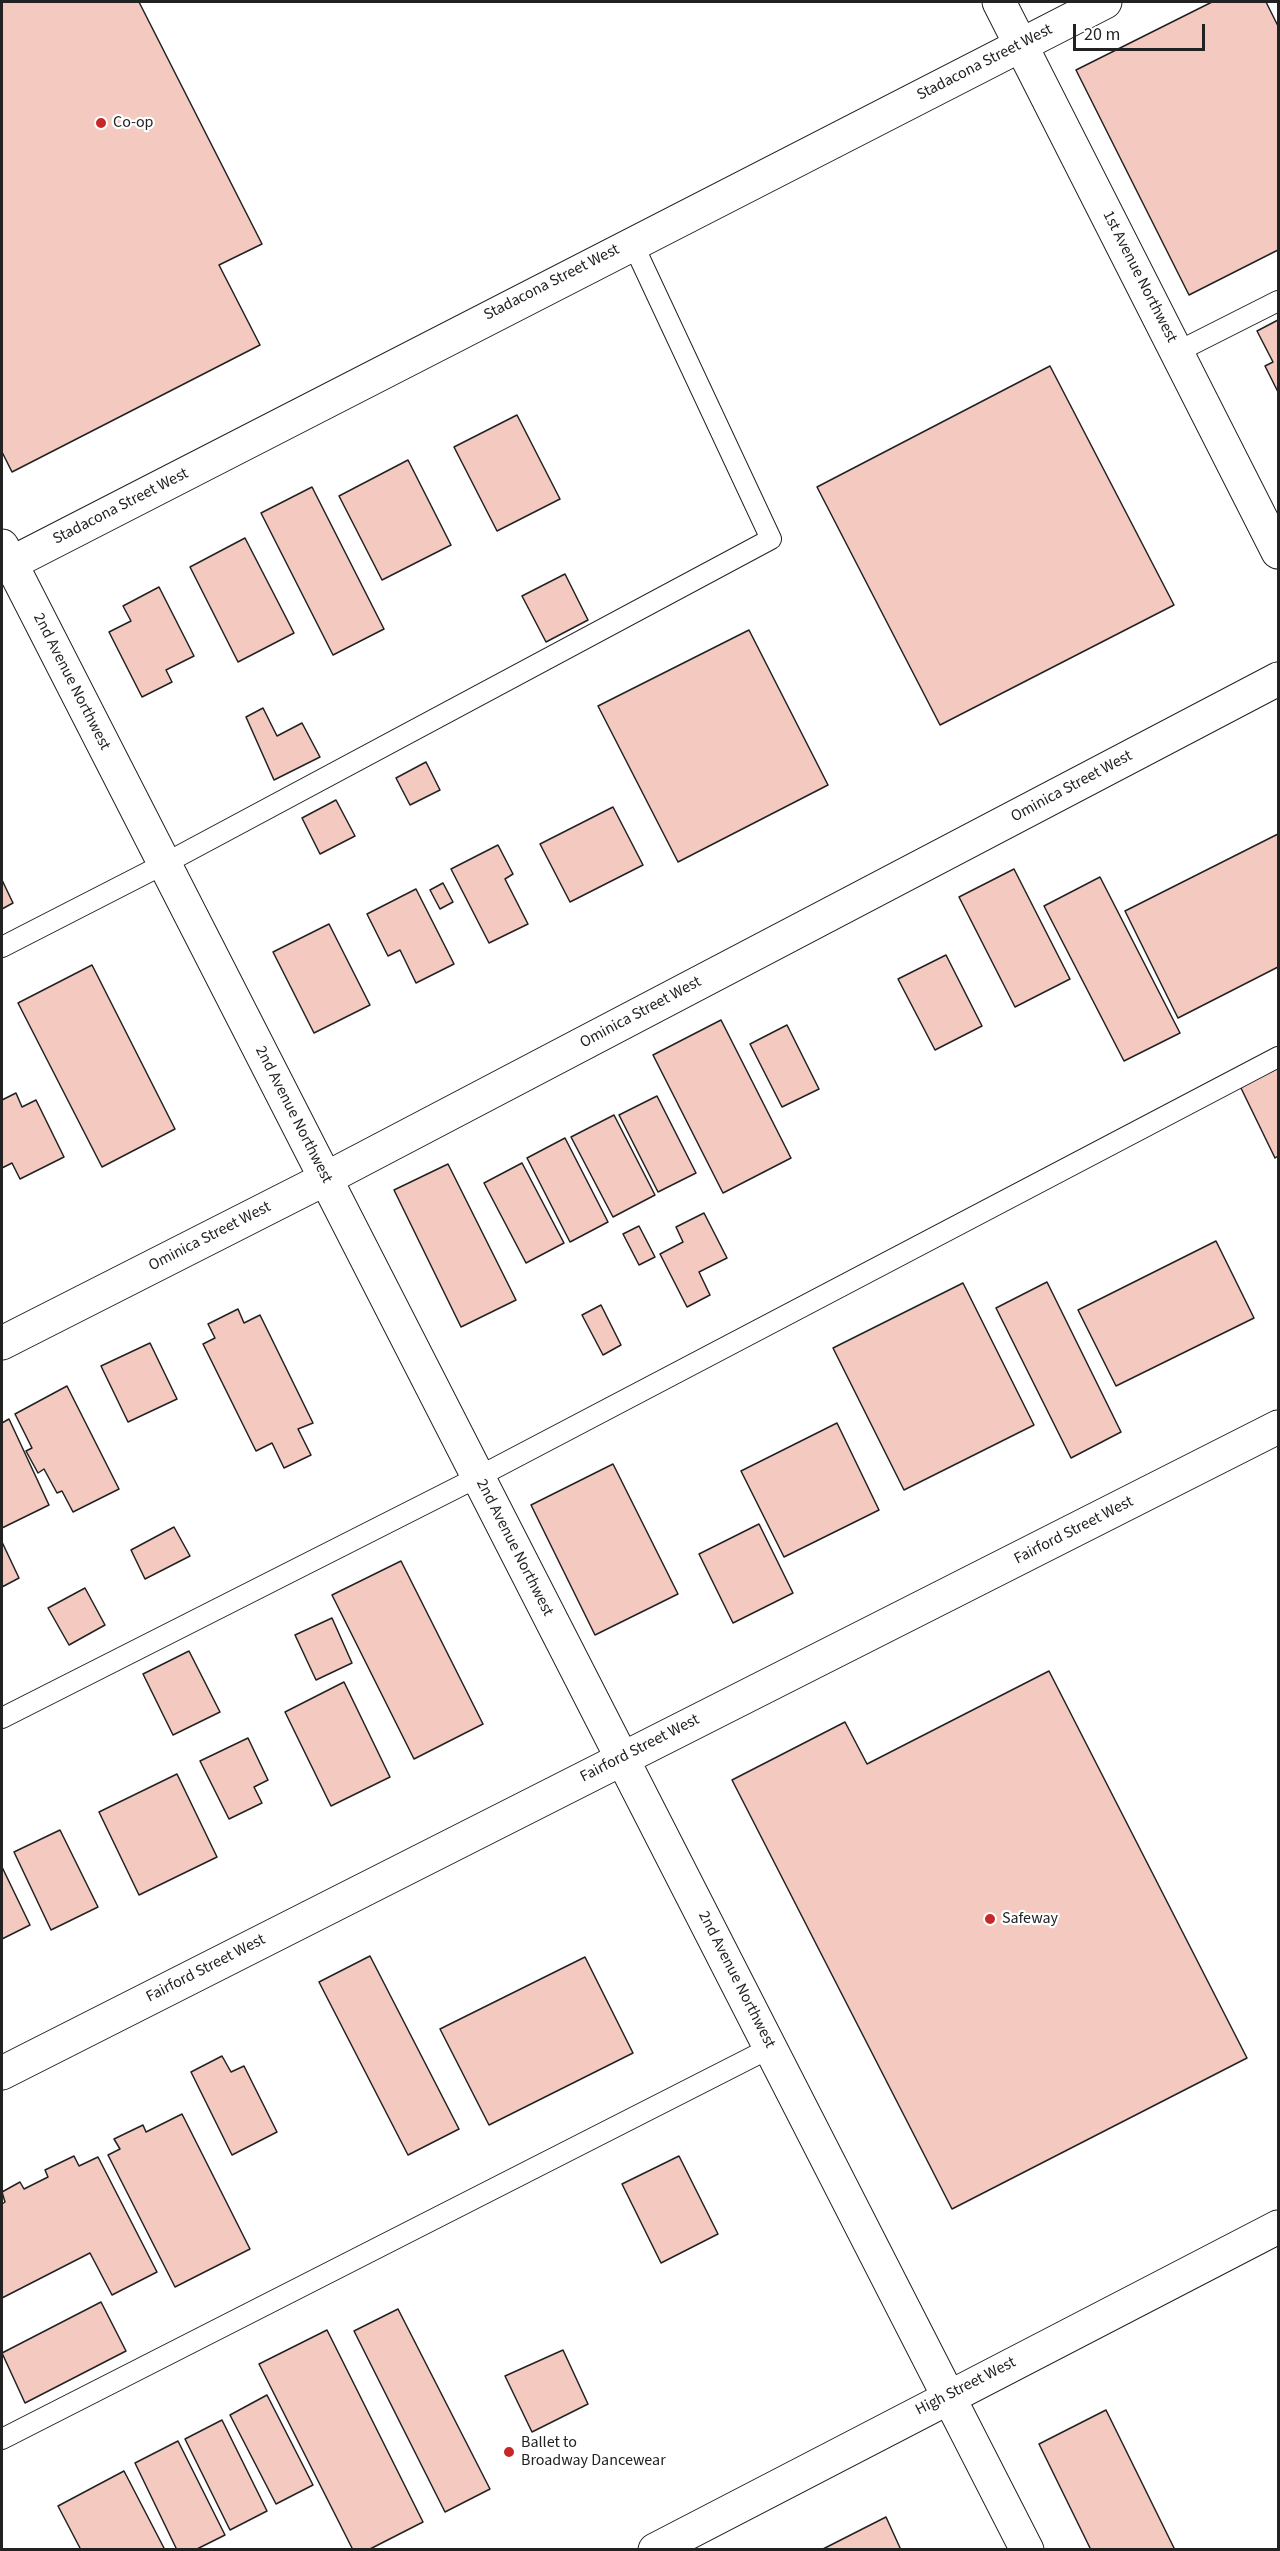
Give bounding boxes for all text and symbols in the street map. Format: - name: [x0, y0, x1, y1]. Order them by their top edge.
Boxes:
- scale bar: [1076, 12, 1208, 50]
- street label: Stadacona Street West: [914, 21, 1056, 105]
- text: 20 m: [1084, 22, 1120, 47]
- place label: Co-op: [113, 113, 153, 133]
- marker: Co-op: [94, 116, 108, 130]
- street label: 1st Avenue Northwest: [1097, 208, 1181, 346]
- street label: Stadacona Street West: [481, 241, 623, 325]
- street label: Stadacona Street West: [50, 465, 192, 549]
- street label: 2nd Avenue Northwest: [28, 610, 114, 754]
- street label: Ominica Street West: [1008, 747, 1136, 827]
- street label: Ominica Street West: [577, 973, 705, 1053]
- street label: 2nd Avenue Northwest: [250, 1043, 336, 1187]
- street label: Ominica Street West: [146, 1198, 274, 1276]
- street label: 2nd Avenue Northwest: [471, 1476, 557, 1620]
- street label: Fairford Street West: [1011, 1493, 1137, 1569]
- street label: Fairford Street West: [577, 1711, 703, 1787]
- street label: 2nd Avenue Northwest: [693, 1908, 779, 2052]
- place label: Safeway: [1002, 1909, 1058, 1929]
- marker: Safeway: [983, 1912, 997, 1926]
- street label: Fairford Street West: [143, 1931, 269, 2007]
- street label: High Street West: [913, 2353, 1019, 2421]
- place label: Ballet to Broadway Dancewear: [521, 2433, 666, 2471]
- marker: Ballet to Broadway Dancewear: [502, 2445, 516, 2459]

